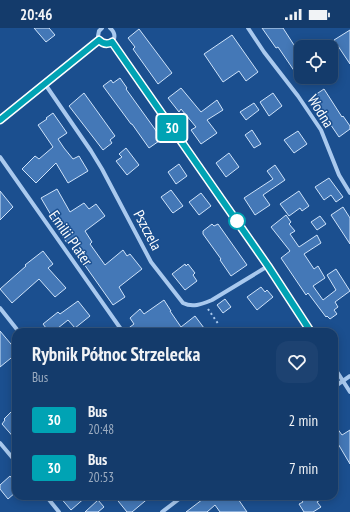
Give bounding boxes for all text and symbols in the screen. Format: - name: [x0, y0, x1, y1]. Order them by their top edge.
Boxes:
- text: 20:46: [20, 5, 52, 24]
- map controls: [294, 40, 338, 84]
- button: locate: [294, 40, 338, 84]
- street label: Wodna: [304, 91, 338, 131]
- line badge: 30: [154, 115, 190, 141]
- text: 30: [165, 119, 179, 137]
- street label: Emilii Plater: [45, 207, 97, 270]
- street label: Pszczela: [130, 207, 166, 253]
- unlabelled marker: [228, 212, 246, 230]
- button: heart: [276, 341, 318, 383]
- text: Rybnik Północ Strzelecka: [32, 342, 200, 366]
- text: Bus: [32, 369, 48, 386]
- text: Bus: [88, 402, 107, 421]
- text: 30: [47, 411, 61, 429]
- text: 2 min: [288, 411, 318, 430]
- text: 20:48: [88, 421, 114, 438]
- text: Bus: [88, 450, 107, 469]
- text: 30: [47, 459, 61, 477]
- text: 7 min: [289, 459, 318, 478]
- text: 20:53: [88, 469, 114, 486]

